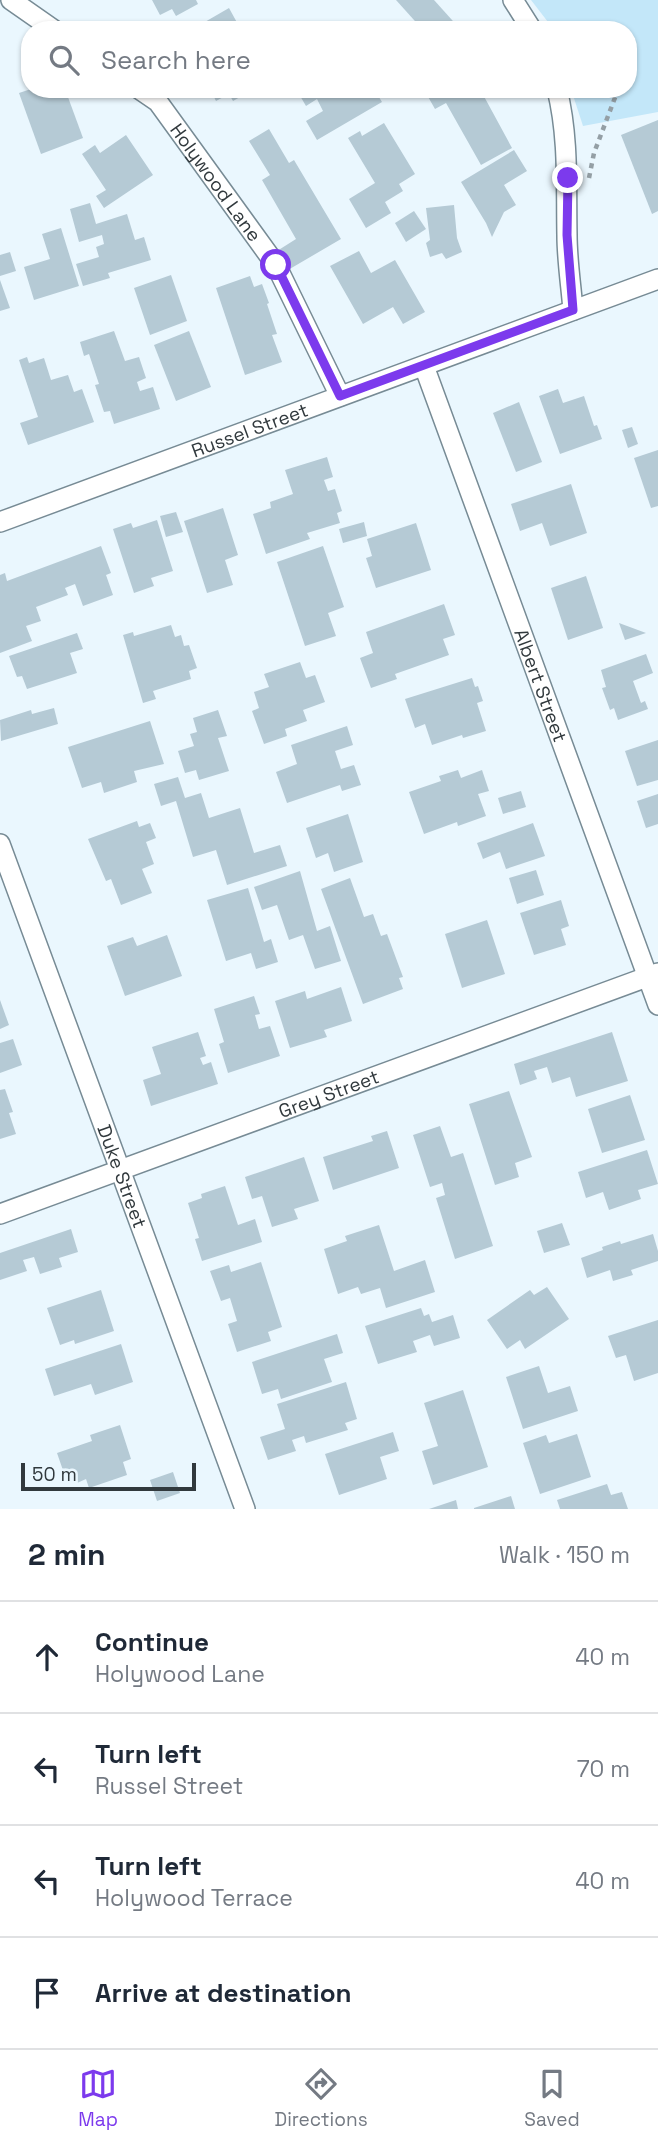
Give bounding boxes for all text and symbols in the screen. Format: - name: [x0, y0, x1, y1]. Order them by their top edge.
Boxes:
- search box: [21, 21, 637, 98]
- icon: search: [45, 41, 83, 79]
- text: Search here: [101, 43, 251, 77]
- street label: Holywood Lane: [165, 118, 267, 246]
- route end: [552, 162, 583, 193]
- route start: [260, 249, 291, 280]
- street label: Russel Street: [188, 397, 311, 463]
- street label: Albert Street: [509, 625, 573, 745]
- street label: Grey Street: [275, 1064, 382, 1123]
- street label: Duke Street: [92, 1121, 153, 1231]
- scale bar: [21, 1460, 196, 1492]
- text: 50 m: [32, 1462, 77, 1487]
- text: 2 min: [28, 1535, 106, 1574]
- text: Walk · 150 m: [499, 1540, 630, 1570]
- text: Continue: [95, 1625, 209, 1659]
- icon: ahead: [28, 1638, 66, 1676]
- text: 40 m: [575, 1642, 630, 1672]
- text: Holywood Lane: [95, 1659, 265, 1689]
- text: Turn left: [95, 1737, 202, 1771]
- icon: left: [28, 1750, 66, 1788]
- text: 70 m: [577, 1754, 630, 1784]
- text: Russel Street: [95, 1771, 243, 1801]
- text: Turn left: [95, 1849, 202, 1883]
- icon: left: [28, 1862, 66, 1900]
- text: 40 m: [575, 1866, 630, 1896]
- text: Holywood Terrace: [95, 1883, 293, 1913]
- icon: arrive: [28, 1974, 66, 2012]
- text: Arrive at destination: [95, 1976, 352, 2010]
- tab: Map: [78, 2065, 118, 2132]
- tab: Directions: [275, 2065, 368, 2132]
- tab: Saved: [524, 2065, 580, 2132]

